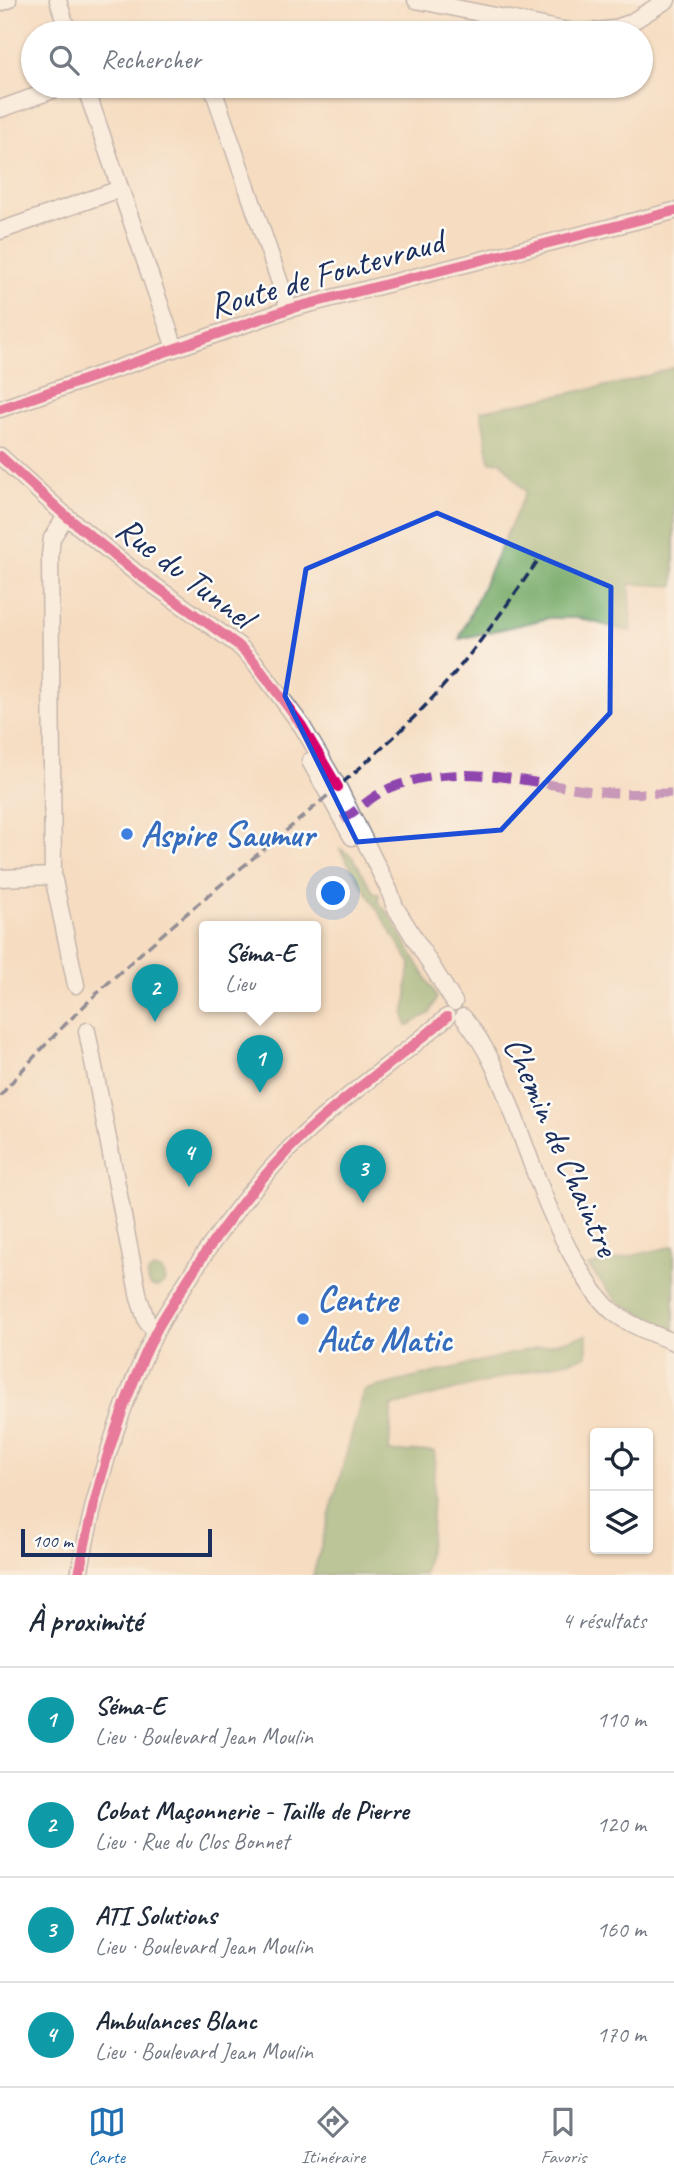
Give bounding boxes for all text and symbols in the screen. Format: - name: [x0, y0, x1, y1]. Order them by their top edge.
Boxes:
- search box: [21, 21, 653, 98]
- icon: search: [45, 41, 83, 79]
- text: Rechercher: [101, 43, 201, 76]
- street label: Route de Fontevraud: [204, 217, 453, 328]
- street label: Rue du Tunnel: [107, 506, 267, 642]
- place label: Aspire Saumur: [141, 812, 317, 857]
- marker: Aspire Saumur: [119, 826, 135, 842]
- your location: [316, 876, 350, 910]
- popup: [199, 921, 321, 1012]
- text: Séma-E: [225, 936, 295, 969]
- pin: 2: [132, 964, 178, 1022]
- text: Lieu: [225, 969, 255, 998]
- street label: Chemin de Chaintre: [493, 1029, 631, 1265]
- pin: 1: [237, 1035, 283, 1093]
- pin: 4: [166, 1129, 212, 1187]
- pin: 3: [340, 1145, 386, 1203]
- place label: Centre Auto Matic: [317, 1277, 454, 1362]
- marker: Centre Auto Matic: [295, 1311, 311, 1327]
- map controls: [590, 1428, 653, 1554]
- button: locate: [590, 1428, 653, 1491]
- button: layers: [590, 1491, 653, 1554]
- scale bar: [21, 1526, 212, 1558]
- text: 100 m: [32, 1529, 73, 1553]
- text: À proximité: [28, 1602, 142, 1640]
- text: 4 résultats: [562, 1606, 646, 1635]
- text: Séma-E: [95, 1689, 165, 1722]
- text: 1: [46, 1705, 56, 1734]
- text: 110 m: [597, 1705, 646, 1734]
- text: Lieu · Boulevard Jean Moulin: [95, 1722, 313, 1751]
- text: Cobat Maçonnerie - Taille de Pierre: [95, 1794, 408, 1827]
- text: 2: [46, 1810, 56, 1839]
- text: 120 m: [597, 1810, 646, 1839]
- text: Lieu · Rue du Clos Bonnet: [95, 1827, 289, 1856]
- text: ATI Solutions: [95, 1899, 217, 1932]
- text: 3: [46, 1915, 56, 1944]
- text: 160 m: [597, 1915, 646, 1944]
- text: Lieu · Boulevard Jean Moulin: [95, 1932, 313, 1961]
- text: Ambulances Blanc: [95, 2004, 257, 2037]
- text: 4: [46, 2020, 56, 2049]
- text: 170 m: [597, 2020, 646, 2049]
- text: Lieu · Boulevard Jean Moulin: [95, 2037, 313, 2066]
- tab: Carte: [88, 2103, 126, 2169]
- tab: Itinéraire: [301, 2103, 365, 2169]
- tab: Favoris: [540, 2103, 586, 2169]

